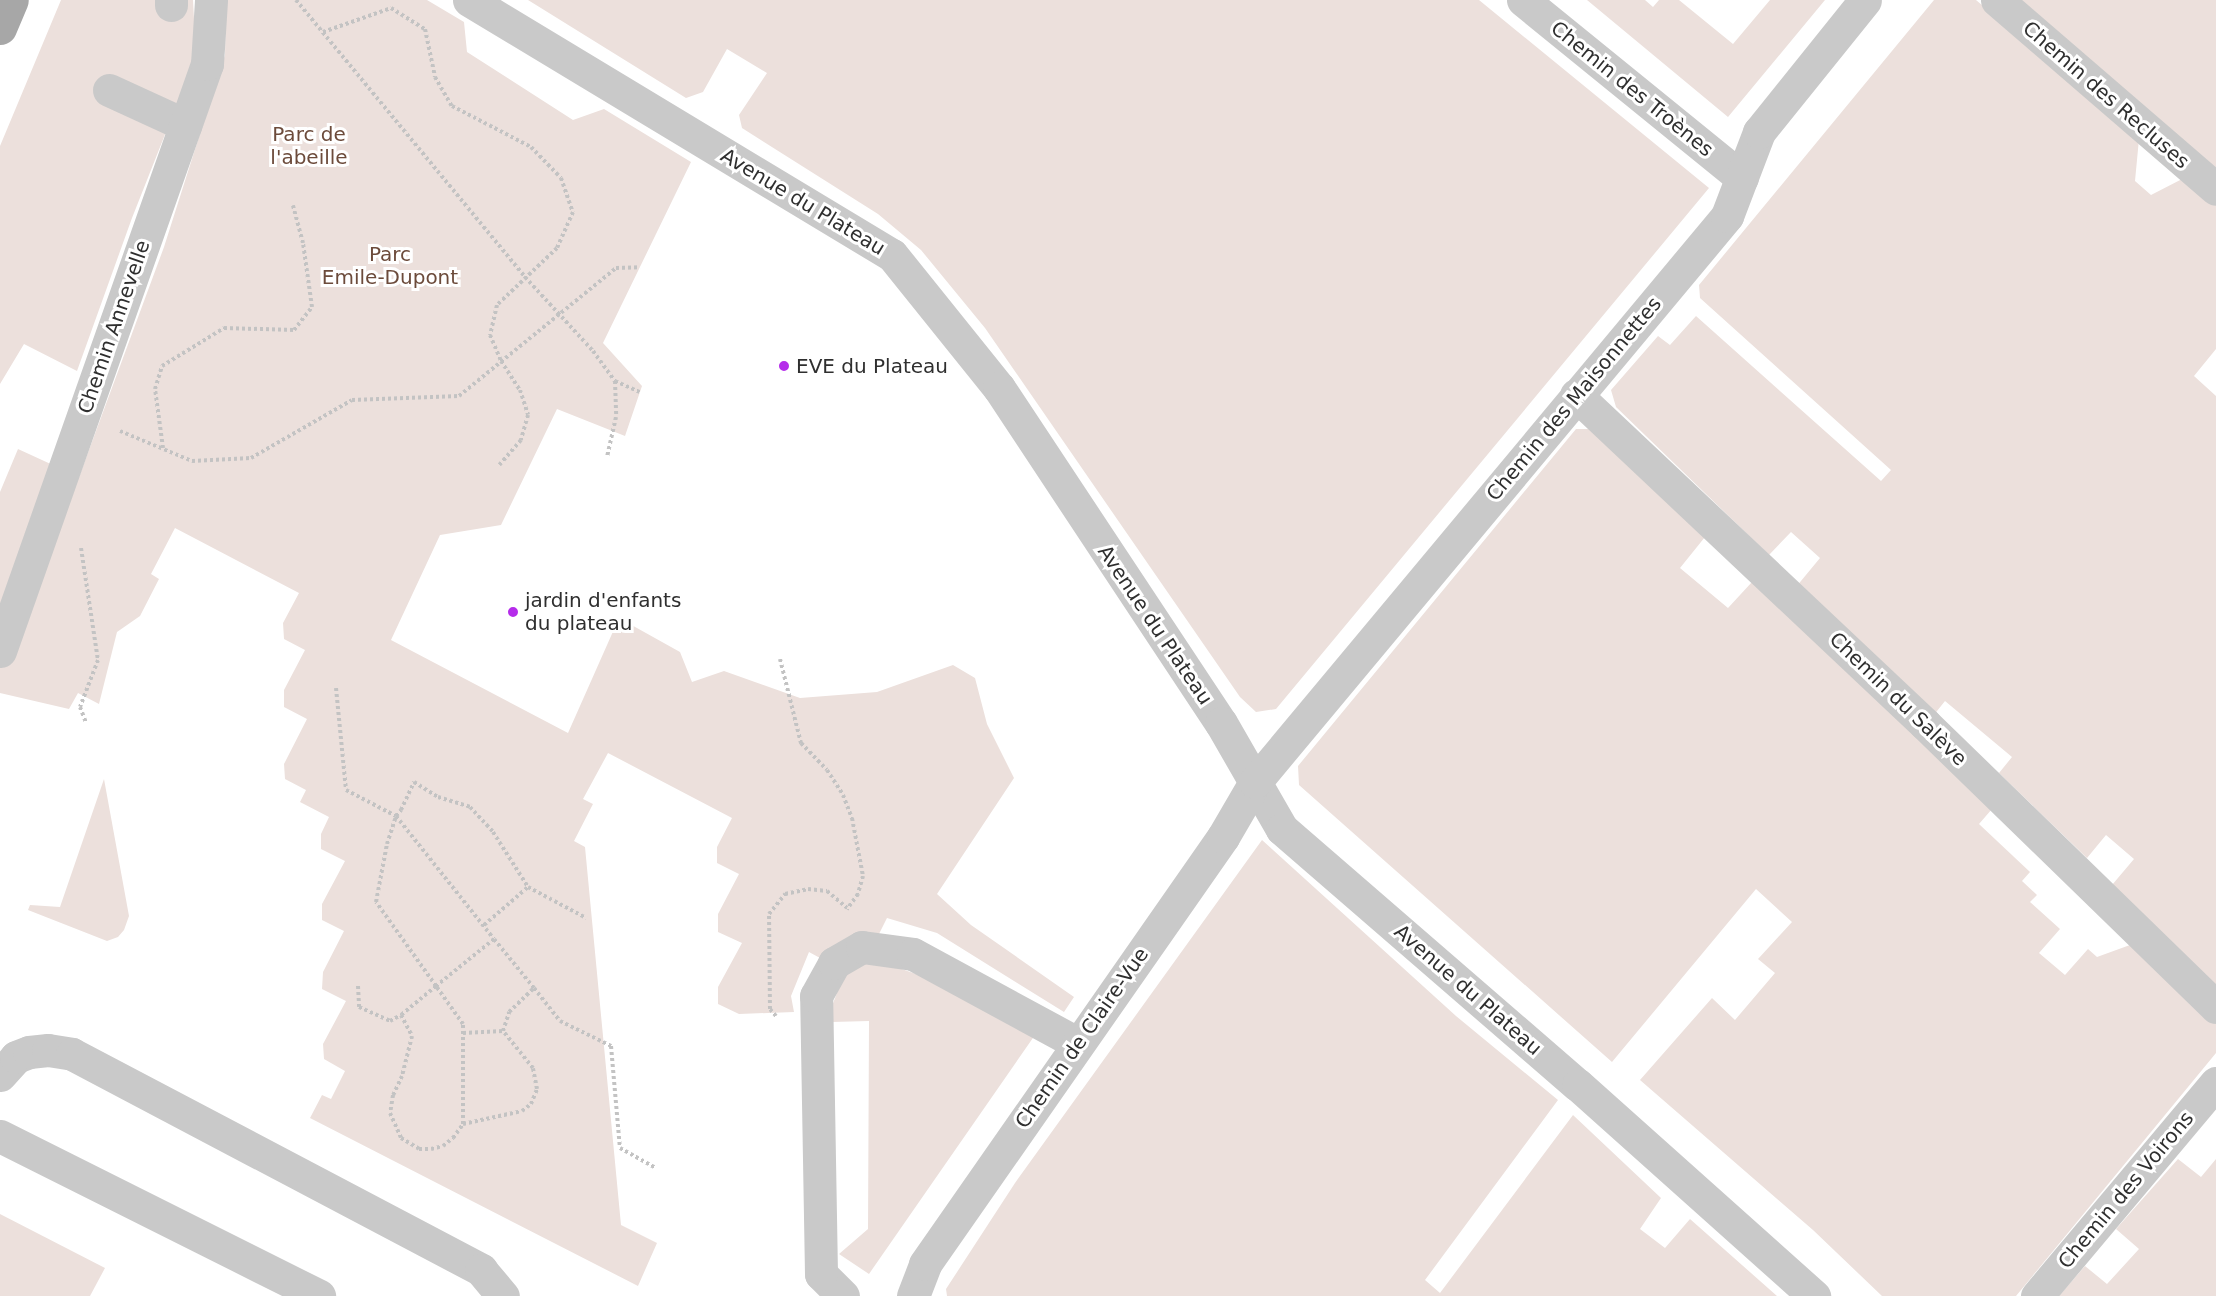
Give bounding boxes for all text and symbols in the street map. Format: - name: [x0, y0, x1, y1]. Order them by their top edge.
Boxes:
- street label: Chemin des Troènes: [1546, 16, 1718, 162]
- street label: Chemin des Recluses: [2018, 16, 2194, 174]
- park label: Parc de l'abeille: [270, 123, 348, 170]
- street label: Avenue du Plateau: [717, 143, 889, 261]
- street label: Chemin Annevelle: [73, 237, 155, 417]
- park label: Parc Emile-Dupont: [322, 242, 458, 289]
- street label: Chemin des Maisonnettes: [1482, 292, 1666, 506]
- place label: EVE du Plateau: [796, 354, 948, 378]
- marker: EVE du Plateau: [777, 359, 791, 373]
- street label: Avenue du Plateau: [1093, 541, 1217, 709]
- place label: jardin d'enfants du plateau: [525, 588, 681, 635]
- marker: jardin d'enfants du plateau: [506, 605, 520, 619]
- street label: Chemin du Salève: [1824, 627, 1972, 771]
- street label: Avenue du Plateau: [1389, 919, 1547, 1061]
- street label: Chemin de Claire-Vue: [1010, 943, 1154, 1133]
- street label: Chemin des Voirons: [2053, 1107, 2199, 1273]

